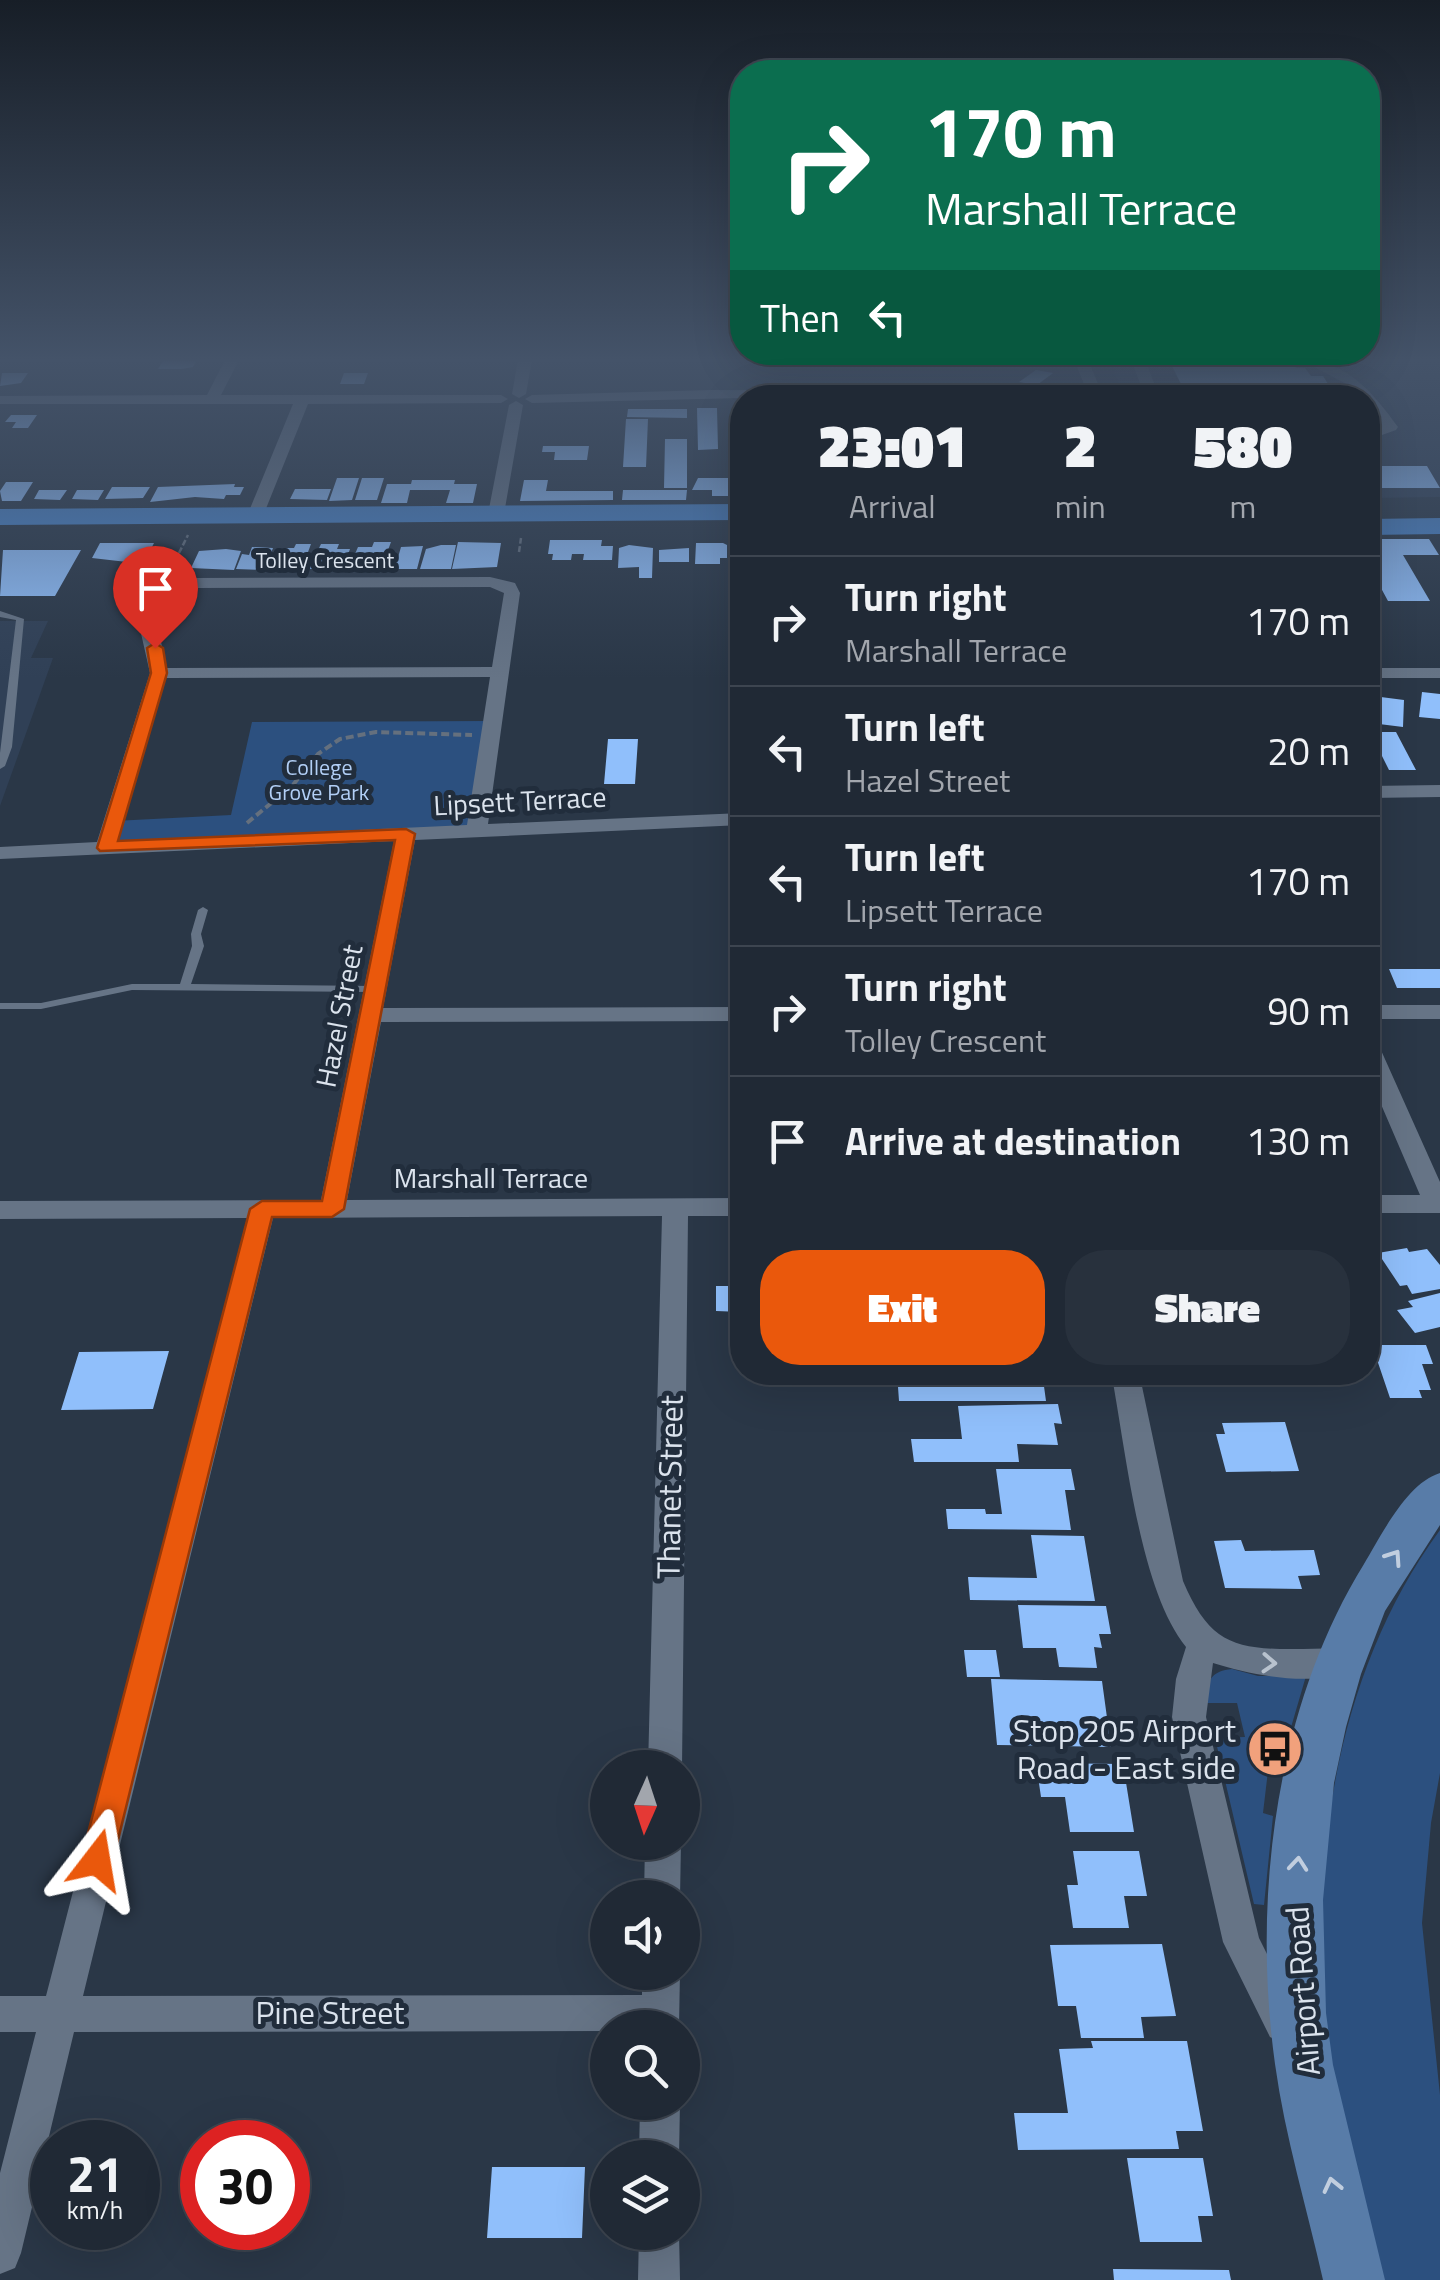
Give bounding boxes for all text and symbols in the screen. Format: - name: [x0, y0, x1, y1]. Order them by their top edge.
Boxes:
- text: 170 m: [925, 78, 1117, 184]
- icon: right: [760, 100, 890, 230]
- text: Marshall Terrace: [925, 174, 1237, 242]
- text: Then: [760, 289, 840, 347]
- icon: left: [860, 290, 915, 345]
- text: 23:01: [818, 399, 967, 490]
- text: 2: [1064, 399, 1097, 490]
- text: 580: [1193, 399, 1292, 490]
- text: Arrival: [849, 482, 936, 530]
- text: min: [1055, 482, 1106, 530]
- text: m: [1229, 482, 1256, 530]
- street label: Tolley Crescent: [256, 543, 394, 577]
- pin: [113, 546, 198, 649]
- icon: arrive: [128, 561, 183, 616]
- text: Turn right: [845, 568, 1007, 626]
- text: 170 m: [1246, 592, 1350, 650]
- icon: right: [760, 594, 815, 649]
- text: Marshall Terrace: [845, 626, 1067, 674]
- text: Turn left: [845, 698, 985, 756]
- text: 20 m: [1267, 722, 1350, 780]
- icon: left: [760, 724, 815, 779]
- park label: College Grove Park: [269, 750, 370, 809]
- text: Hazel Street: [845, 756, 1010, 804]
- street label: Lipsett Terrace: [432, 775, 608, 827]
- text: Turn left: [845, 828, 985, 886]
- text: 170 m: [1246, 852, 1350, 910]
- icon: left: [760, 854, 815, 909]
- text: Lipsett Terrace: [845, 886, 1043, 934]
- street label: Hazel Street: [304, 941, 373, 1091]
- text: Turn right: [845, 958, 1007, 1016]
- text: 90 m: [1267, 982, 1350, 1040]
- icon: right: [760, 984, 815, 1039]
- text: Tolley Crescent: [845, 1016, 1046, 1064]
- text: Arrive at destination: [845, 1112, 1181, 1170]
- text: 130 m: [1246, 1112, 1350, 1170]
- icon: arrive: [760, 1114, 815, 1169]
- street label: Marshall Terrace: [394, 1156, 588, 1199]
- button: Exit: [760, 1250, 1045, 1365]
- button: Share: [1065, 1250, 1350, 1365]
- street label: Thanet Street: [643, 1395, 695, 1579]
- one-way arrow: [1382, 1550, 1401, 1568]
- one-way arrow: [1262, 1652, 1278, 1673]
- place label: Stop 205 Airport Road - East side: [1013, 1706, 1236, 1791]
- bus stop icon: Stop 205 Airport Road - East side: [1245, 1719, 1305, 1779]
- north arrow: [590, 1750, 700, 1860]
- map controls: [590, 1750, 700, 2250]
- position arrow: [45, 1808, 149, 1912]
- one-way arrow: [1287, 1856, 1309, 1872]
- button: sound: [590, 1880, 700, 1990]
- street label: Airport Road: [1272, 1905, 1332, 2077]
- street label: Pine Street: [256, 1988, 404, 2036]
- button: search: [590, 2010, 700, 2120]
- speed limit sign: 30: [180, 2120, 310, 2250]
- text: 21: [67, 2135, 123, 2211]
- button: layers: [590, 2140, 700, 2250]
- one-way arrow: [1323, 2177, 1344, 2194]
- text: km/h: [67, 2191, 123, 2229]

